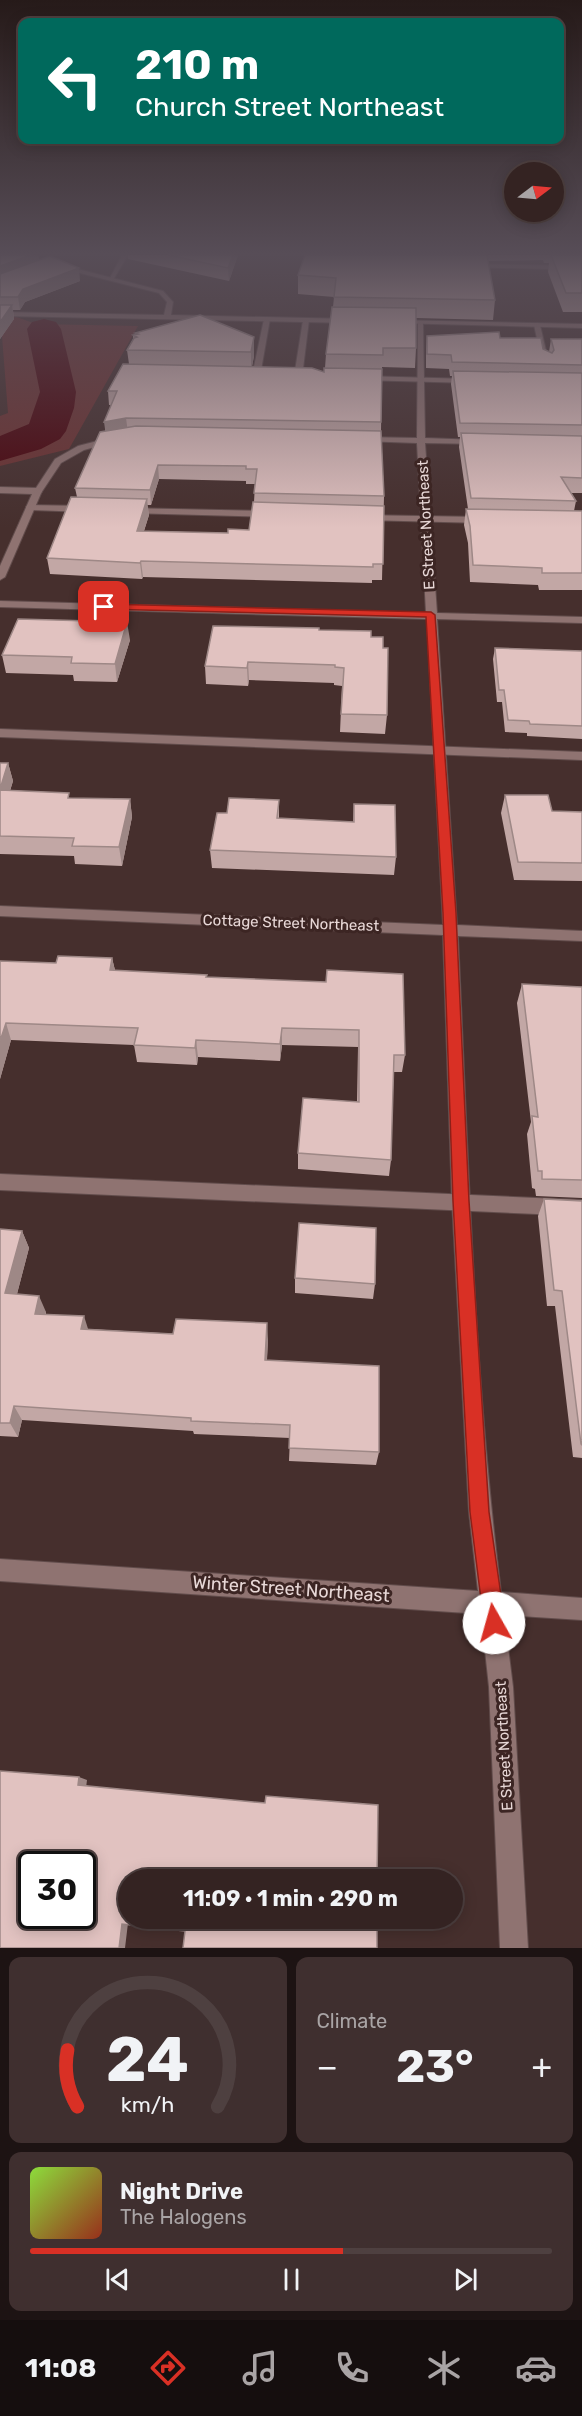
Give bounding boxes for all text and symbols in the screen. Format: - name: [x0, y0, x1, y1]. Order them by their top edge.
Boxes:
- text: 210 m: [135, 40, 259, 90]
- icon: left: [36, 42, 114, 120]
- text: Church Street Northeast: [135, 91, 444, 123]
- north arrow: [504, 162, 564, 222]
- map controls: [504, 162, 564, 222]
- street label: E Street Northeast: [414, 460, 438, 590]
- pin: [78, 581, 129, 632]
- icon: arrive: [87, 590, 120, 623]
- street label: Cottage Street Northeast: [202, 911, 380, 935]
- street label: Winter Street Northeast: [192, 1571, 390, 1607]
- position arrow: [462, 1591, 526, 1655]
- street label: E Street Northeast: [492, 1681, 516, 1811]
- speed limit sign: 30: [18, 1851, 96, 1929]
- text: 11:09 · 1 min · 290 m: [183, 1885, 398, 1912]
- text: Climate: [317, 2009, 387, 2033]
- text: 24: [106, 2023, 189, 2097]
- text: 23°: [396, 2040, 473, 2093]
- text: −: [317, 2047, 338, 2086]
- text: +: [531, 2047, 552, 2086]
- text: km/h: [121, 2092, 175, 2117]
- text: Night Drive: [120, 2178, 243, 2205]
- text: The Halogens: [120, 2205, 247, 2229]
- icon: previous: [101, 2263, 134, 2296]
- icon: pause: [275, 2263, 308, 2296]
- icon: next: [449, 2263, 482, 2296]
- icon: directions: [147, 2347, 189, 2389]
- icon: music: [239, 2347, 281, 2389]
- icon: phone: [331, 2347, 373, 2389]
- icon: climate: [423, 2347, 465, 2389]
- icon: car: [515, 2347, 557, 2389]
- text: 11:08: [25, 2352, 96, 2384]

